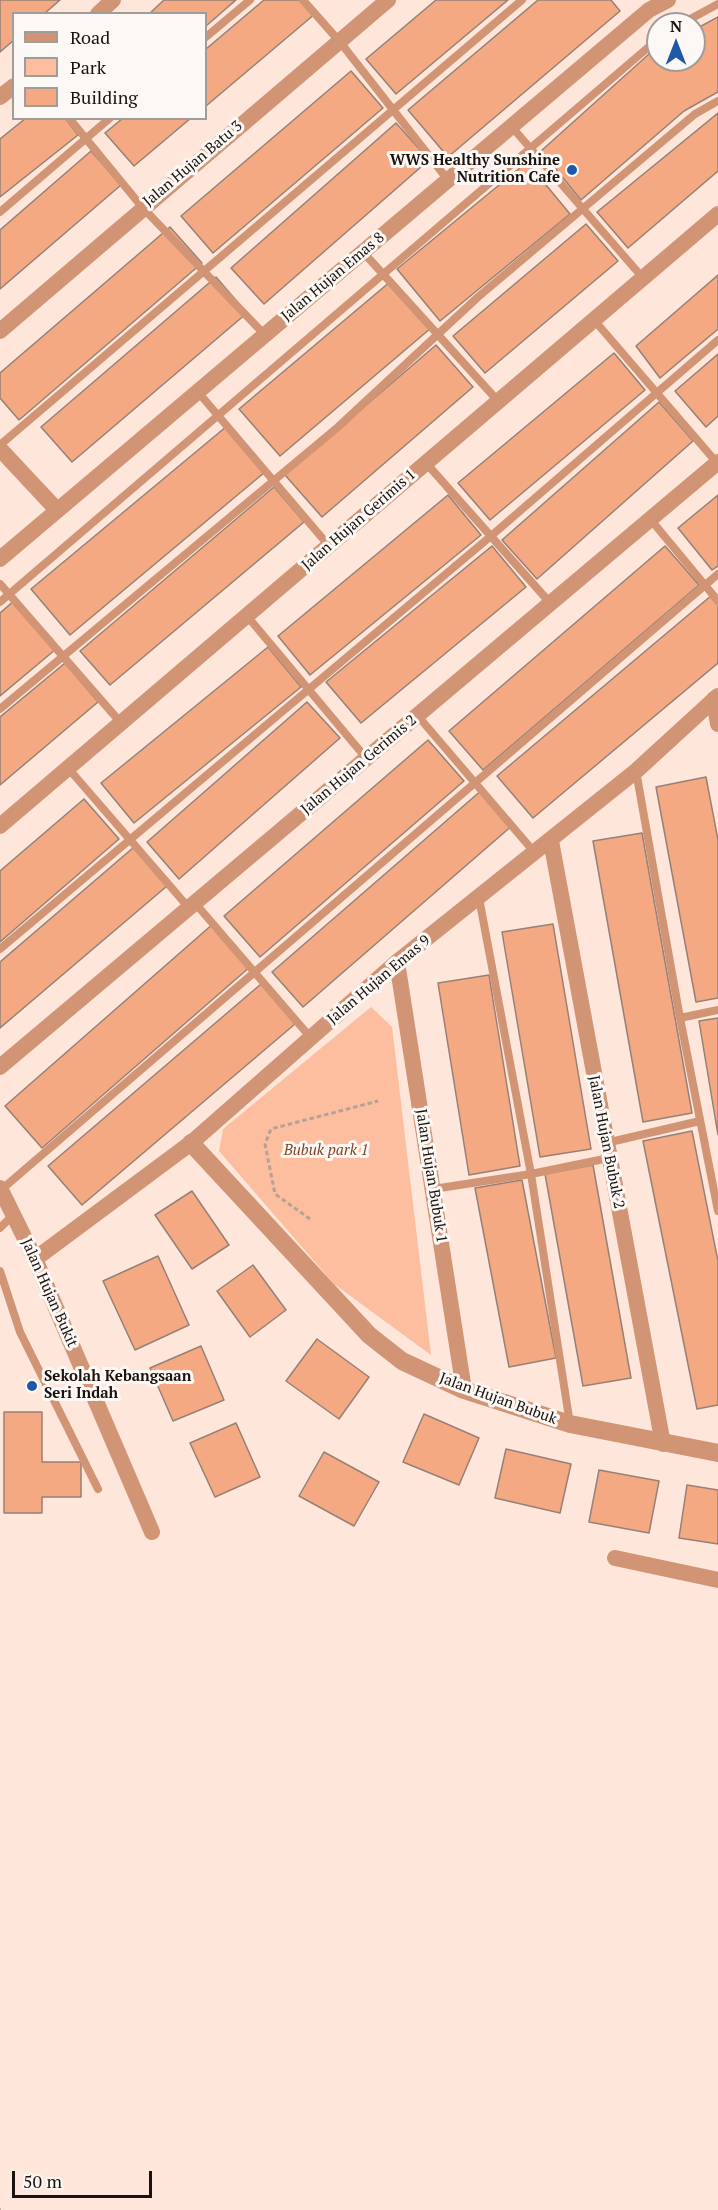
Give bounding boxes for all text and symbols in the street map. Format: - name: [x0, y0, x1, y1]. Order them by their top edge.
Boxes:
- legend: [12, 12, 207, 120]
- north arrow: [646, 12, 706, 72]
- text: N: [670, 15, 682, 37]
- text: Road: [70, 25, 110, 49]
- text: Park: [70, 55, 106, 79]
- text: Building: [70, 85, 138, 109]
- street label: Jalan Hujan Batu 3: [140, 117, 246, 211]
- place label: WWS Healthy Sunshine Nutrition Cafe: [390, 152, 560, 187]
- marker: WWS Healthy Sunshine Nutrition Cafe: [565, 163, 579, 177]
- street label: Jalan Hujan Emas 8: [278, 229, 388, 325]
- street label: Jalan Hujan Gerimis 1: [298, 466, 420, 574]
- street label: Jalan Hujan Gerimis 2: [298, 711, 420, 819]
- street label: Jalan Hujan Emas 9: [324, 932, 434, 1028]
- street label: Jalan Hujan Bubuk 2: [584, 1074, 628, 1210]
- street label: Jalan Hujan Bubuk 1: [412, 1108, 450, 1244]
- park label: Bubuk park 1: [284, 1142, 368, 1160]
- street label: Jalan Hujan Bukit: [17, 1236, 81, 1350]
- place label: Sekolah Kebangsaan Seri Indah: [44, 1368, 191, 1403]
- street label: Jalan Hujan Bubuk: [437, 1369, 559, 1429]
- marker: Sekolah Kebangsaan Seri Indah: [25, 1379, 39, 1393]
- scale bar: [15, 2159, 154, 2197]
- text: 50 m: [23, 2169, 62, 2193]

